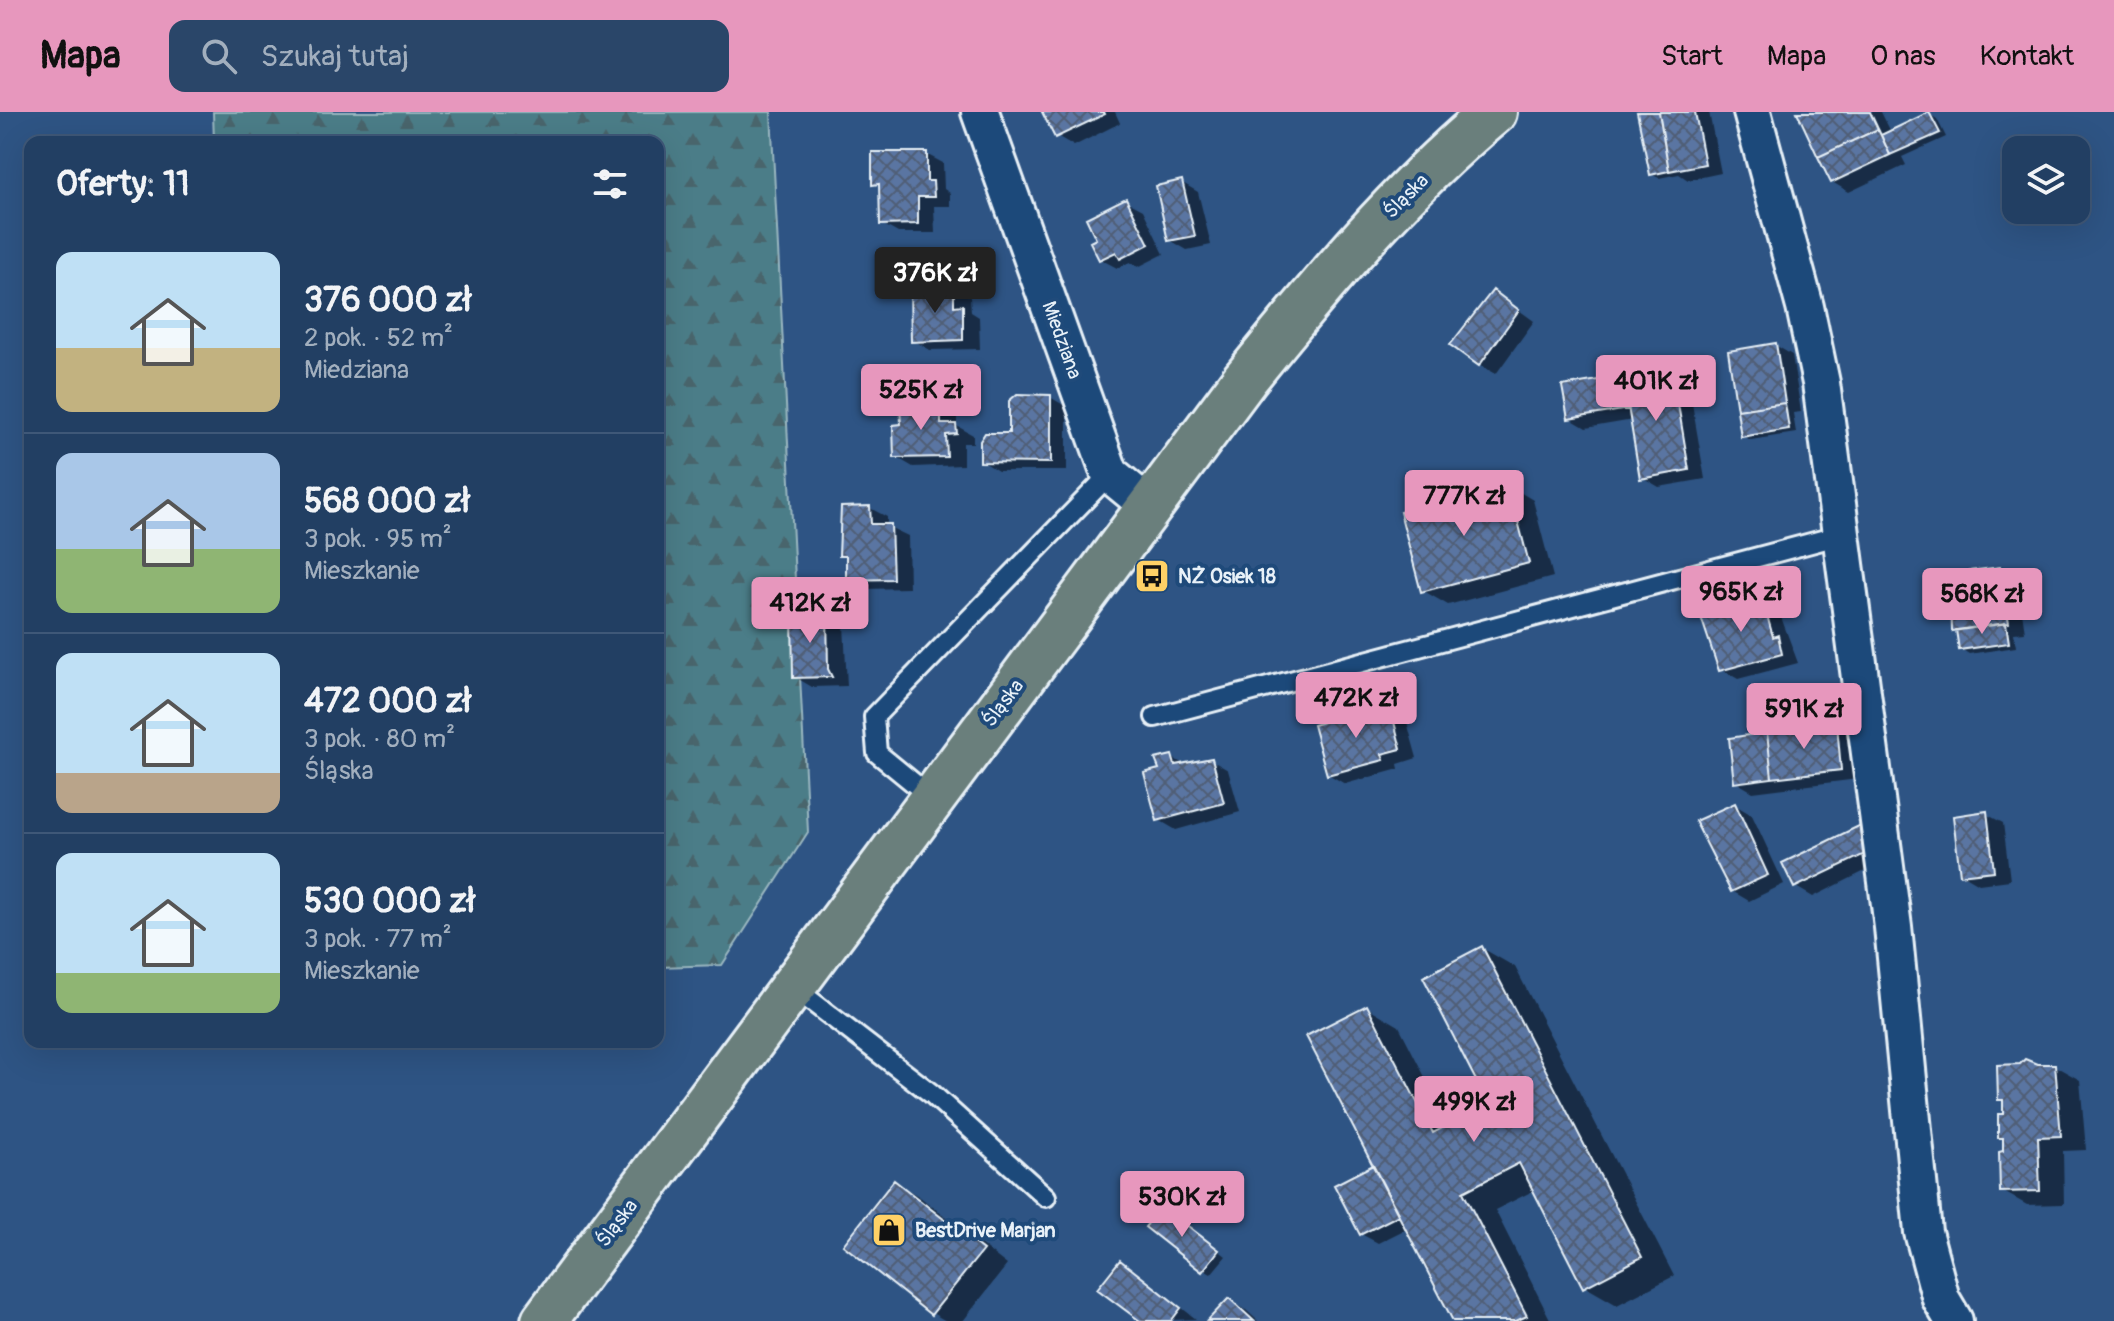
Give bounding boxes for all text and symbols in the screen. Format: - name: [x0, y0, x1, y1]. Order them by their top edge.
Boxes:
- search box: [169, 20, 729, 92]
- text: Mapa: [40, 32, 121, 80]
- icon: search: [197, 34, 241, 78]
- text: Szukaj tutaj: [261, 38, 409, 75]
- text: Start: [1661, 39, 1723, 74]
- text: Mapa: [1767, 39, 1826, 74]
- text: O nas: [1870, 39, 1936, 74]
- text: Kontakt: [1980, 39, 2074, 74]
- map controls: [2002, 136, 2090, 224]
- button: layers: [2002, 136, 2090, 224]
- icon: filters: [588, 162, 632, 206]
- text: Oferty: 11: [56, 163, 190, 206]
- street label: Śląska: [1378, 168, 1434, 224]
- pin: 376K zł: [861, 247, 1009, 315]
- text: 376K zł: [893, 257, 977, 289]
- text: 376 000 zł: [304, 279, 471, 322]
- icon: home: [120, 284, 216, 380]
- street label: Miedziana: [1036, 298, 1088, 382]
- text: 2 pok. · 52 m²: [304, 322, 453, 354]
- text: Miedziana: [304, 354, 409, 386]
- pin: 401K zł: [1582, 355, 1730, 423]
- pin: 525K zł: [847, 364, 995, 432]
- text: 401K zł: [1614, 365, 1698, 397]
- text: 525K zł: [879, 374, 963, 406]
- pin: 777K zł: [1390, 470, 1538, 538]
- text: 568 000 zł: [304, 480, 470, 523]
- text: 777K zł: [1423, 480, 1505, 512]
- icon: home: [120, 485, 216, 581]
- text: 3 pok. · 95 m²: [304, 523, 452, 555]
- text: Mieszkanie: [304, 555, 420, 587]
- bus stop icon: NŻ Osiek 18: [1133, 557, 1171, 595]
- place label: NŻ Osiek 18: [1178, 564, 1276, 589]
- pin: 965K zł: [1667, 566, 1815, 634]
- pin: 568K zł: [1908, 568, 2056, 636]
- text: 965K zł: [1699, 576, 1783, 608]
- pin: 412K zł: [736, 577, 884, 645]
- text: 568K zł: [1940, 578, 2024, 610]
- text: 412K zł: [769, 587, 851, 619]
- pin: 472K zł: [1282, 672, 1430, 740]
- street label: Śląska: [977, 674, 1029, 732]
- text: 472 000 zł: [304, 680, 471, 723]
- text: 472K zł: [1314, 682, 1398, 714]
- pin: 591K zł: [1730, 683, 1878, 751]
- icon: home: [120, 685, 216, 781]
- text: 591K zł: [1765, 693, 1843, 725]
- text: 3 pok. · 80 m²: [304, 723, 455, 755]
- text: Śląska: [304, 755, 374, 787]
- text: 530 000 zł: [304, 880, 475, 923]
- icon: home: [120, 885, 216, 981]
- text: 3 pok. · 77 m²: [304, 923, 452, 955]
- text: Mieszkanie: [304, 955, 420, 987]
- pin: 499K zł: [1400, 1076, 1548, 1144]
- text: 499K zł: [1432, 1086, 1516, 1118]
- pin: 530K zł: [1108, 1171, 1256, 1239]
- text: 530K zł: [1138, 1181, 1226, 1213]
- street label: Śląska: [591, 1194, 643, 1252]
- shop icon: BestDrive Marjan: [870, 1211, 908, 1249]
- place label: BestDrive Marjan: [915, 1218, 1056, 1243]

